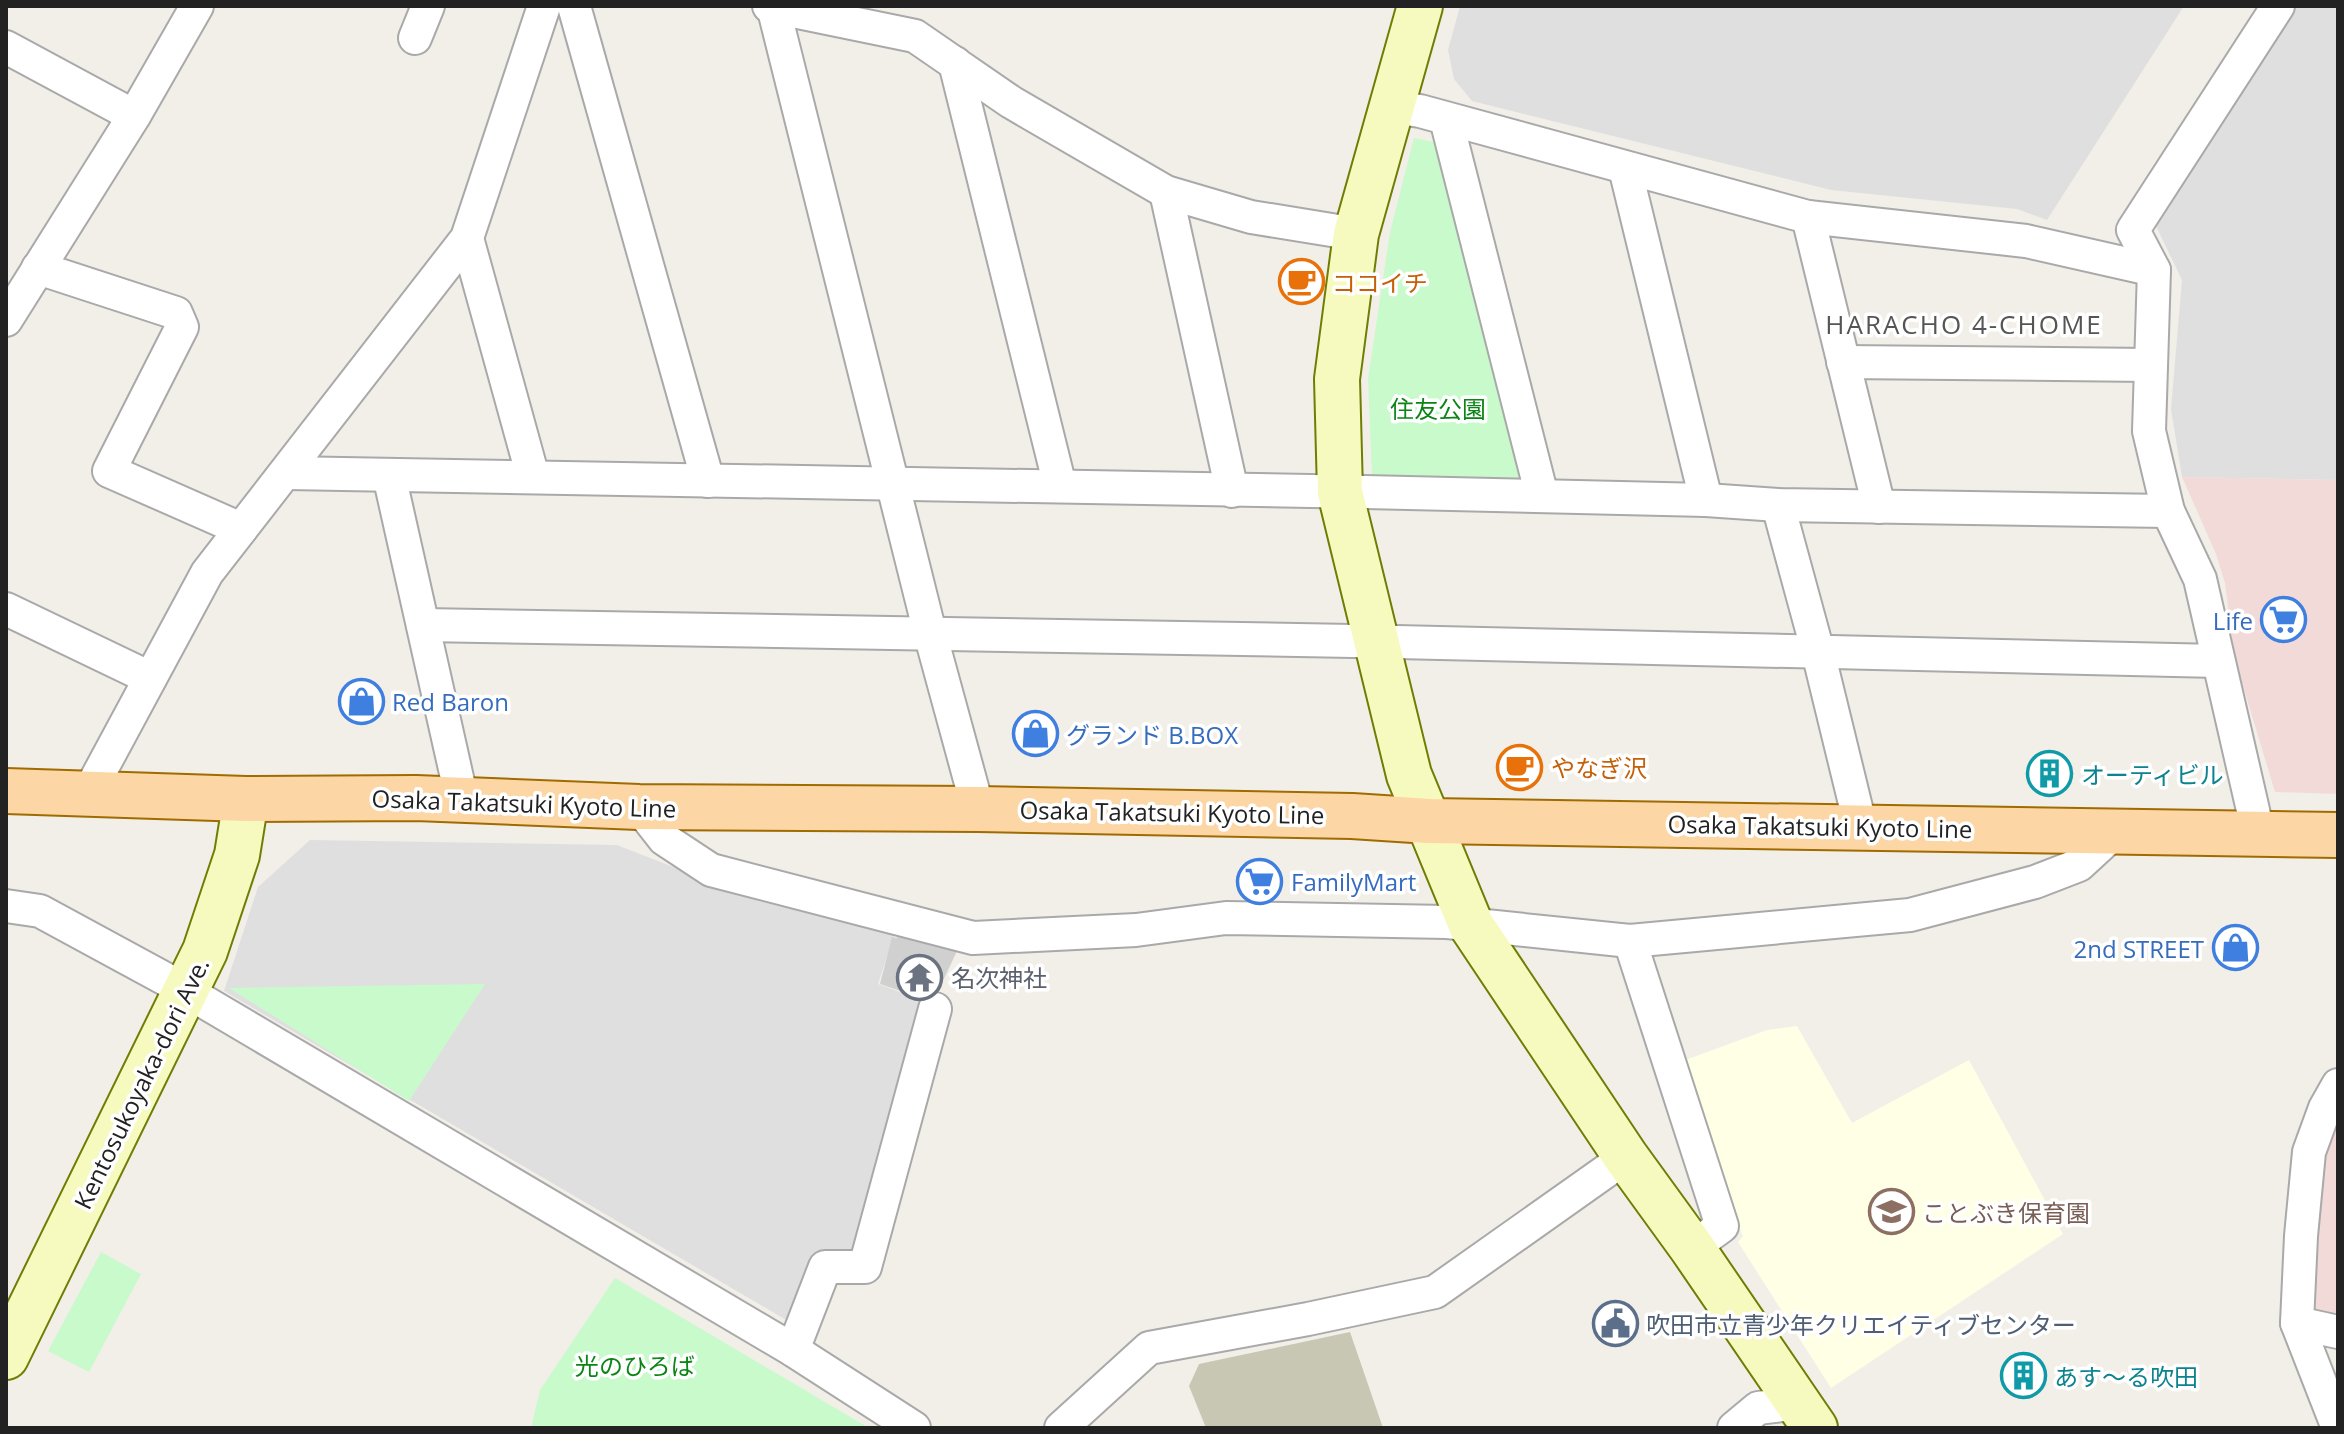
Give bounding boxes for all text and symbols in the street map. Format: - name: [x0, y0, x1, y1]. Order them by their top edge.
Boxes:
- cafe icon: ココイチ: [1277, 258, 1325, 306]
- place label: ココイチ: [1332, 266, 1428, 299]
- district label: HARACHO 4-CHOME: [1825, 306, 2103, 342]
- park label: 住友公園: [1390, 392, 1486, 425]
- supermarket icon: Life: [2260, 596, 2308, 644]
- place label: Life: [2213, 604, 2253, 637]
- shop icon: Red Baron: [337, 677, 385, 725]
- place label: Red Baron: [392, 685, 509, 718]
- shop icon: グランド B.BOX: [1011, 710, 1059, 758]
- place label: グランド B.BOX: [1066, 718, 1238, 751]
- cafe icon: やなぎ沢: [1496, 743, 1544, 791]
- building icon: オーティビル: [2026, 750, 2074, 798]
- place label: やなぎ沢: [1551, 751, 1647, 784]
- place label: オーティビル: [2081, 758, 2224, 791]
- street label: Osaka Takatsuki Kyoto Line: [371, 781, 677, 825]
- street label: Osaka Takatsuki Kyoto Line: [1019, 793, 1325, 831]
- street label: Osaka Takatsuki Kyoto Line: [1667, 807, 1973, 845]
- supermarket icon: FamilyMart: [1236, 857, 1284, 905]
- place label: FamilyMart: [1291, 865, 1416, 898]
- shop icon: 2nd STREET: [2211, 924, 2259, 972]
- place label: 2nd STREET: [2074, 932, 2204, 965]
- street label: Kentosukoyaka-dori Ave.: [66, 952, 216, 1214]
- temple icon: 名次神社: [896, 953, 944, 1001]
- place label: 名次神社: [951, 961, 1047, 994]
- school or university icon: ことぶき保育園: [1867, 1188, 1915, 1236]
- place label: ことぶき保育園: [1922, 1196, 2090, 1229]
- public building icon: 吹田市立青少年クリエイティブセンター: [1591, 1300, 1639, 1348]
- place label: 吹田市立青少年クリエイティブセンター: [1646, 1308, 2076, 1341]
- park label: 光のひろば: [575, 1349, 695, 1382]
- building icon: あす～る吹田: [1999, 1352, 2047, 1400]
- place label: あす～る吹田: [2054, 1360, 2198, 1393]

